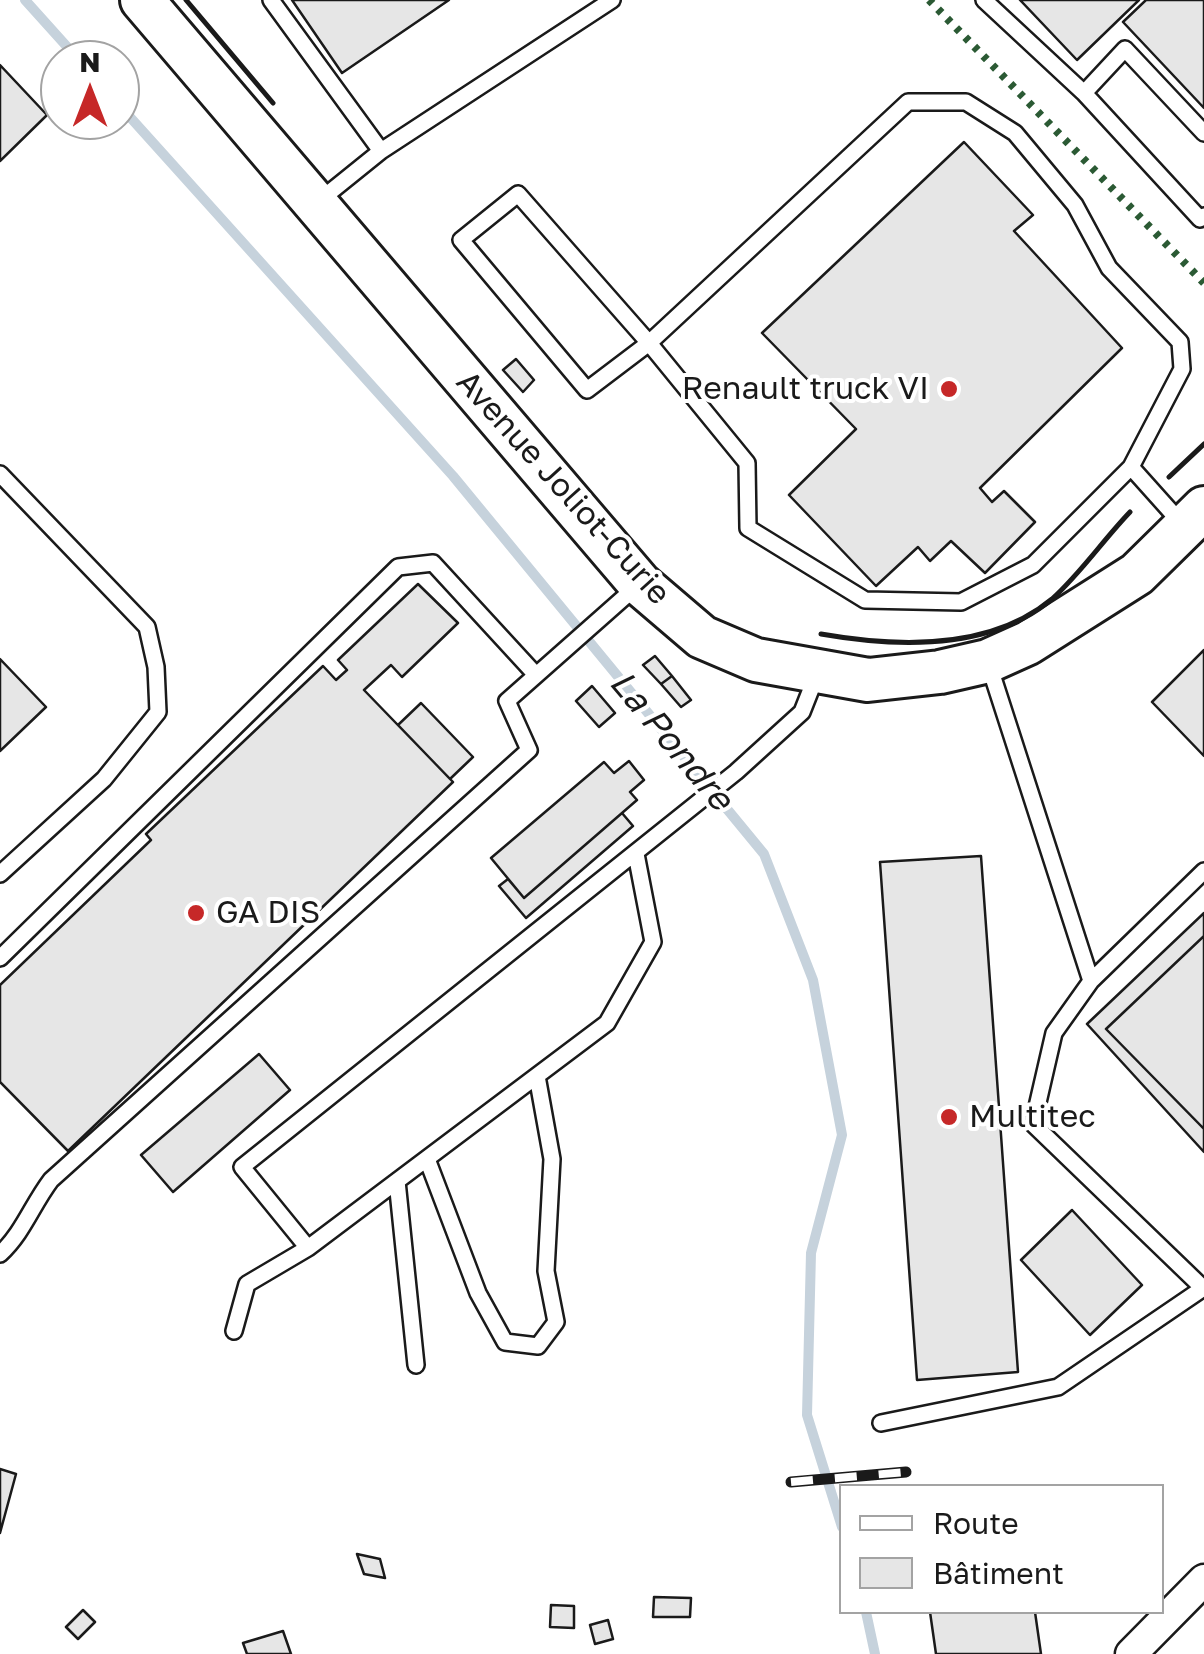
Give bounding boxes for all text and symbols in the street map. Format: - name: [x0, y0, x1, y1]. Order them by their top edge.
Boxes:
- north arrow: [40, 40, 140, 140]
- text: N: [79, 45, 101, 78]
- street label: Avenue Joliot-Curie: [448, 363, 678, 613]
- place label: Renault truck VI: [682, 370, 929, 408]
- marker: Renault truck VI: [938, 378, 960, 400]
- water label: La Pondre: [601, 663, 741, 819]
- place label: GA DIS: [216, 894, 320, 932]
- marker: GA DIS: [185, 902, 207, 924]
- place label: Multitec: [969, 1098, 1096, 1136]
- marker: Multitec: [938, 1106, 960, 1128]
- legend: [839, 1484, 1164, 1614]
- text: Route: [933, 1505, 1019, 1541]
- text: Bâtiment: [933, 1555, 1064, 1591]

